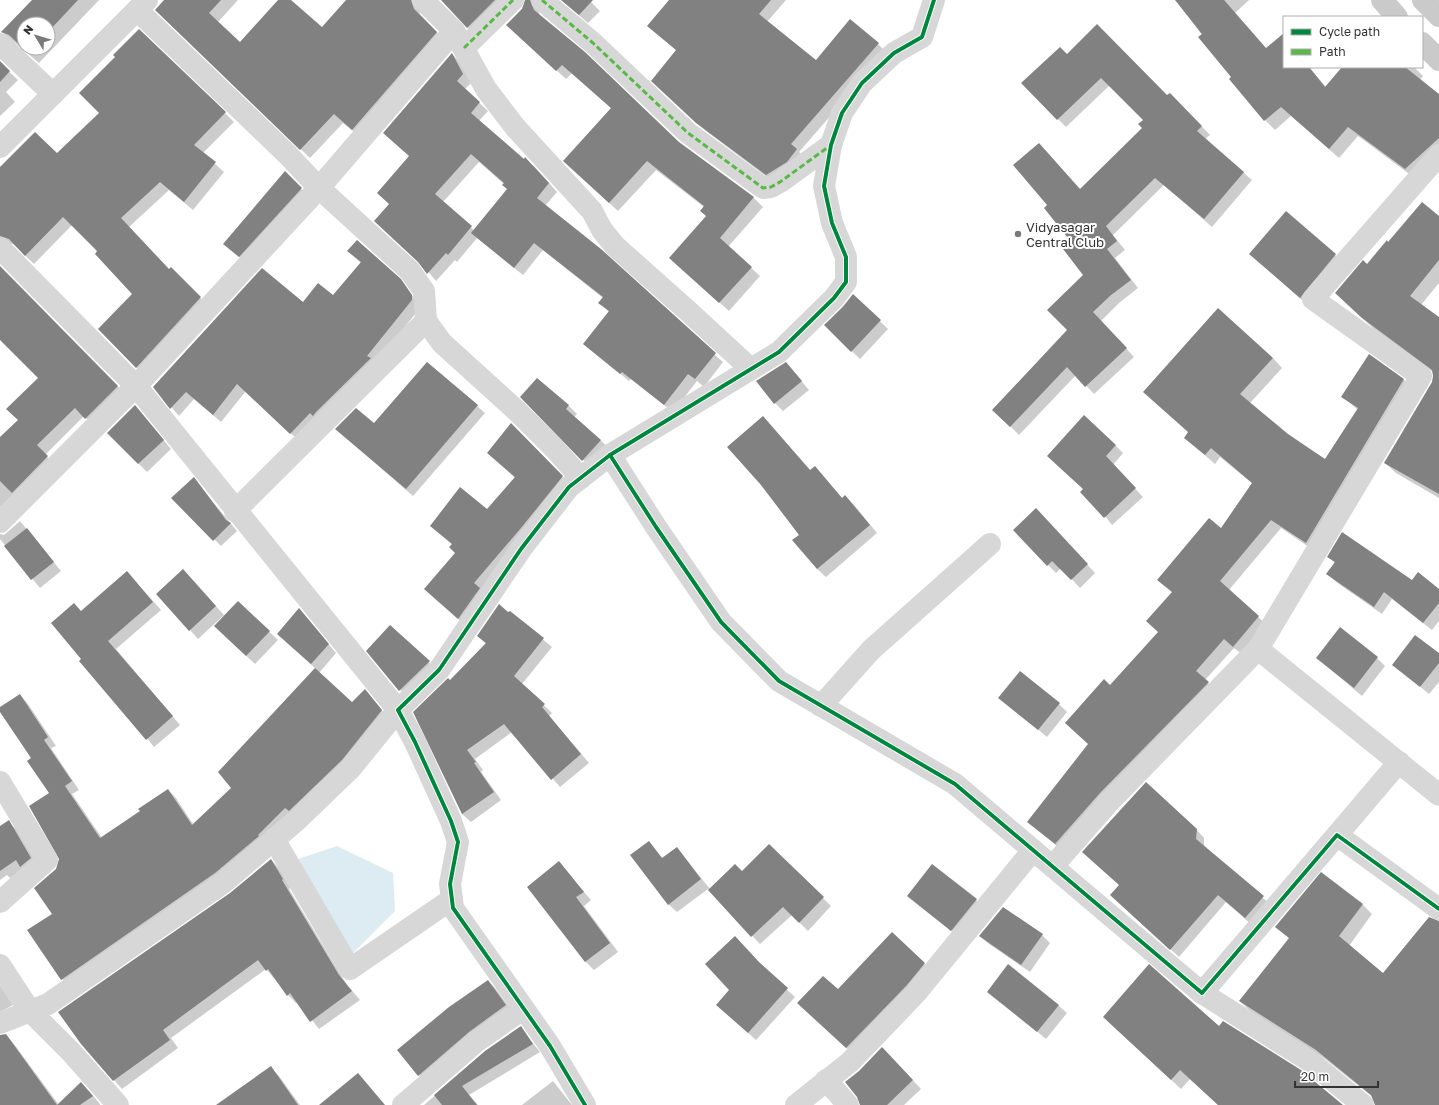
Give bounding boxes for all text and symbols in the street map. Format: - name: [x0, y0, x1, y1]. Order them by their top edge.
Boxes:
- north arrow: [16, 16, 56, 56]
- legend: [1283, 16, 1423, 68]
- text: N: [20, 22, 35, 37]
- text: Cycle path: [1319, 24, 1380, 39]
- text: Path: [1319, 44, 1346, 59]
- place label: Vidyasagar Central Club: [1026, 219, 1104, 250]
- marker: Vidyasagar Central Club: [1013, 229, 1023, 239]
- scale bar: [1295, 1063, 1378, 1089]
- text: 20 m: [1301, 1069, 1329, 1084]

